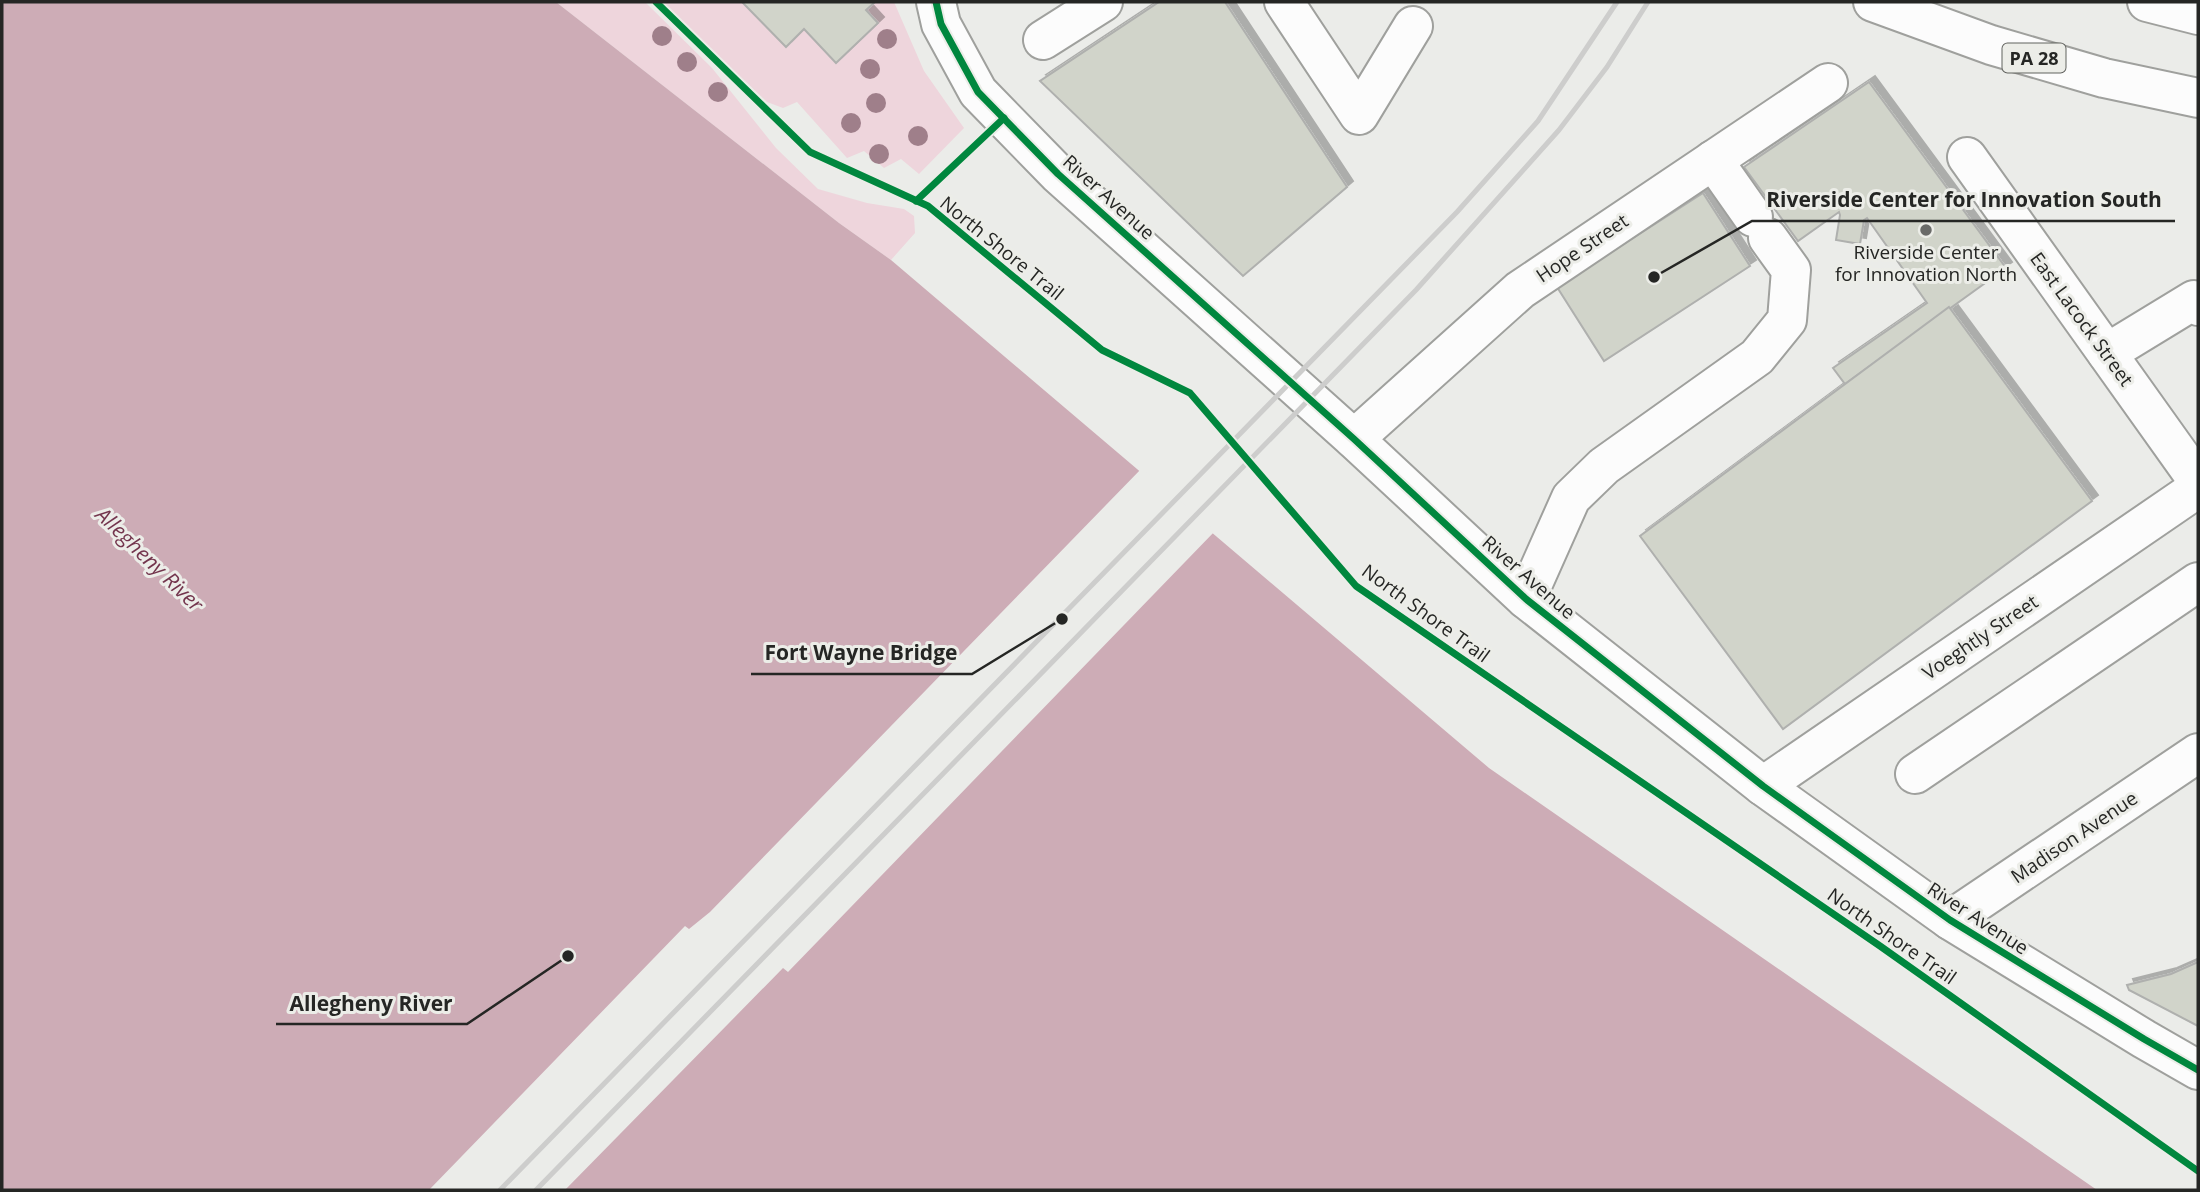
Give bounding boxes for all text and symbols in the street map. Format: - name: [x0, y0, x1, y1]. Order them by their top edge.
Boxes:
- road number: PA 28: [2002, 44, 2066, 72]
- street label: River Avenue: [1057, 149, 1161, 245]
- callout: Riverside Center for Innovation South: [1752, 179, 2175, 221]
- text: Riverside Center for Innovation South: [1766, 185, 2162, 213]
- street label: North Shore Trail: [935, 190, 1069, 306]
- street label: Hope Street: [1531, 208, 1633, 288]
- marker: Riverside Center for Innovation North: [1918, 222, 1934, 238]
- place label: Riverside Center for Innovation North: [1835, 239, 2017, 287]
- street label: East Lacock Street: [2024, 247, 2140, 392]
- water label: Allegheny River: [89, 499, 210, 618]
- street label: River Avenue: [1477, 529, 1581, 625]
- street label: North Shore Trail: [1357, 558, 1495, 668]
- street label: Voeghtly Street: [1917, 588, 2043, 685]
- callout: Fort Wayne Bridge: [751, 632, 972, 674]
- text: Fort Wayne Bridge: [765, 638, 957, 666]
- street label: Madison Avenue: [2006, 785, 2142, 889]
- street label: River Avenue: [1922, 876, 2034, 960]
- street label: North Shore Trail: [1822, 882, 1962, 990]
- callout: Allegheny River: [276, 982, 467, 1024]
- text: Allegheny River: [289, 989, 453, 1017]

